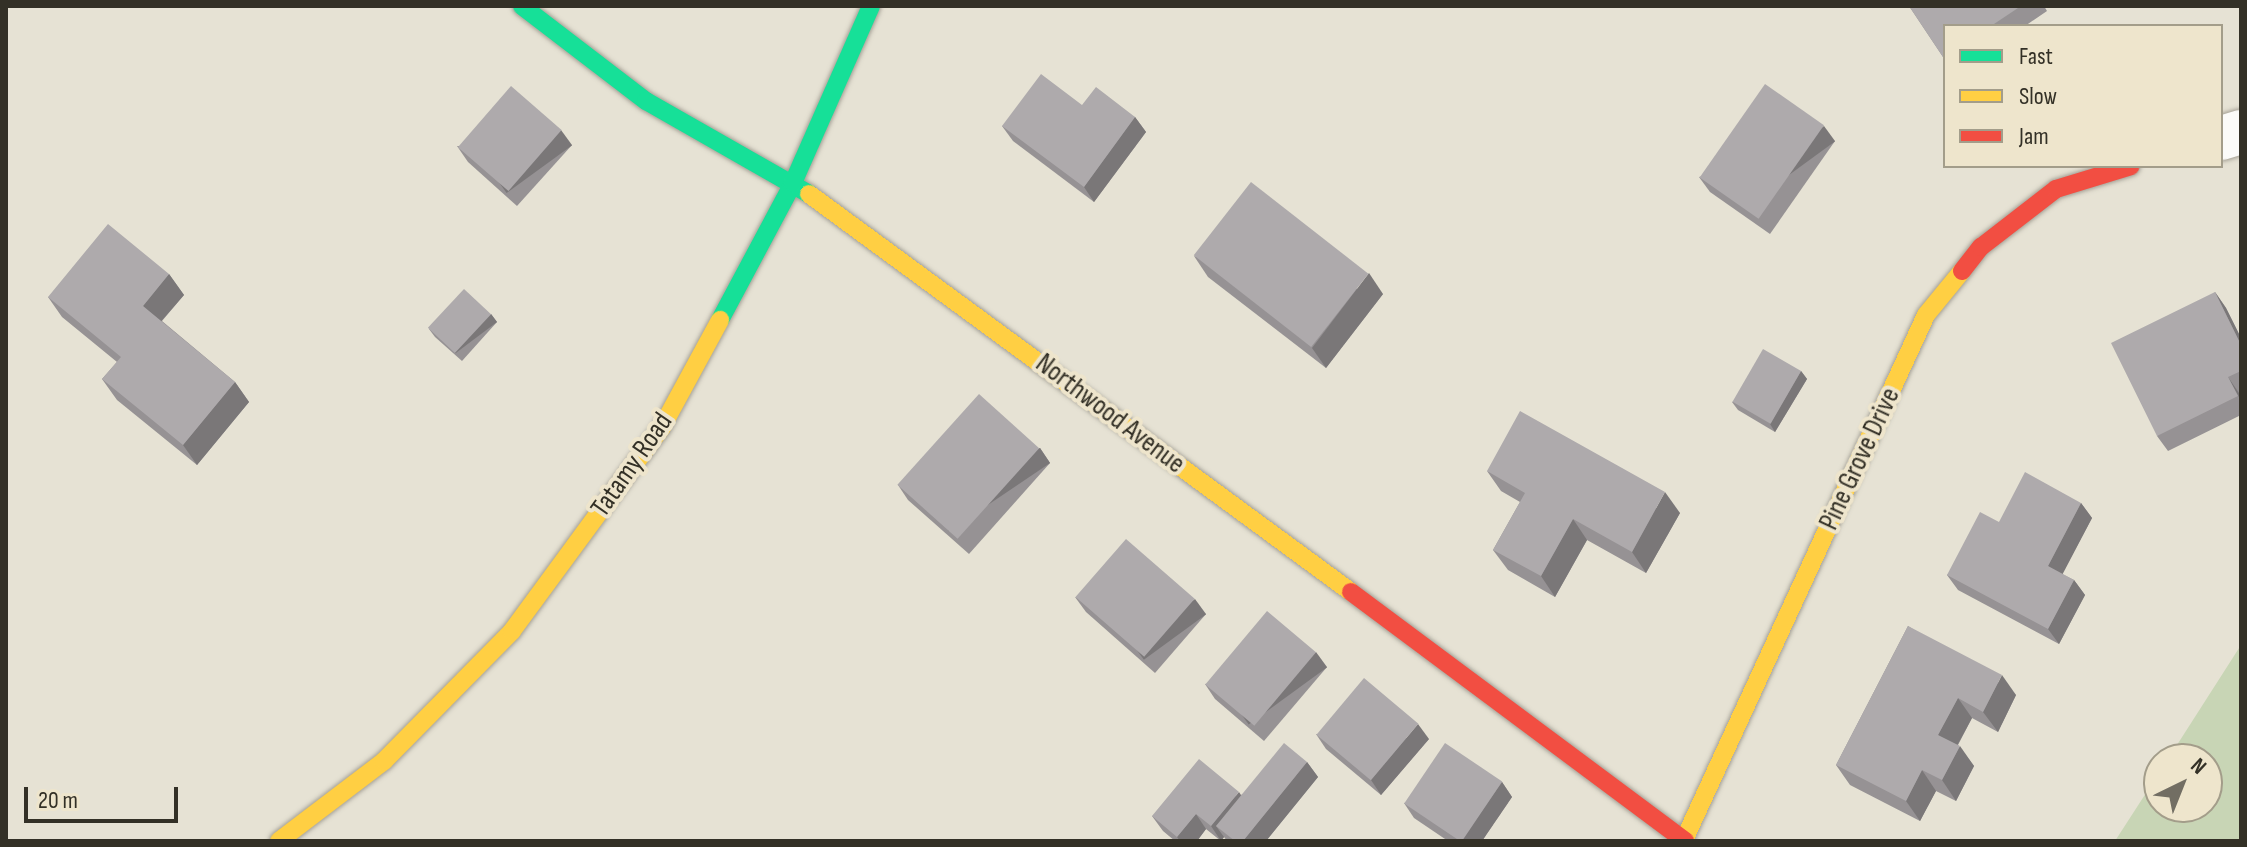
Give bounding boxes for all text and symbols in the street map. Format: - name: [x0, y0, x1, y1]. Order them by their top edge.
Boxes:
- legend: [1943, 24, 2223, 168]
- text: Fast: [2019, 42, 2053, 71]
- text: Slow: [2019, 82, 2057, 111]
- text: Jam: [2019, 122, 2049, 151]
- street label: Northwood Avenue: [1029, 347, 1191, 481]
- street label: Pine Grove Drive: [1812, 383, 1908, 535]
- street label: Tatamy Road: [584, 407, 680, 523]
- north arrow: [2143, 743, 2223, 823]
- text: N: [2185, 753, 2212, 780]
- scale bar: [28, 771, 182, 821]
- text: 20 m: [38, 786, 78, 815]

